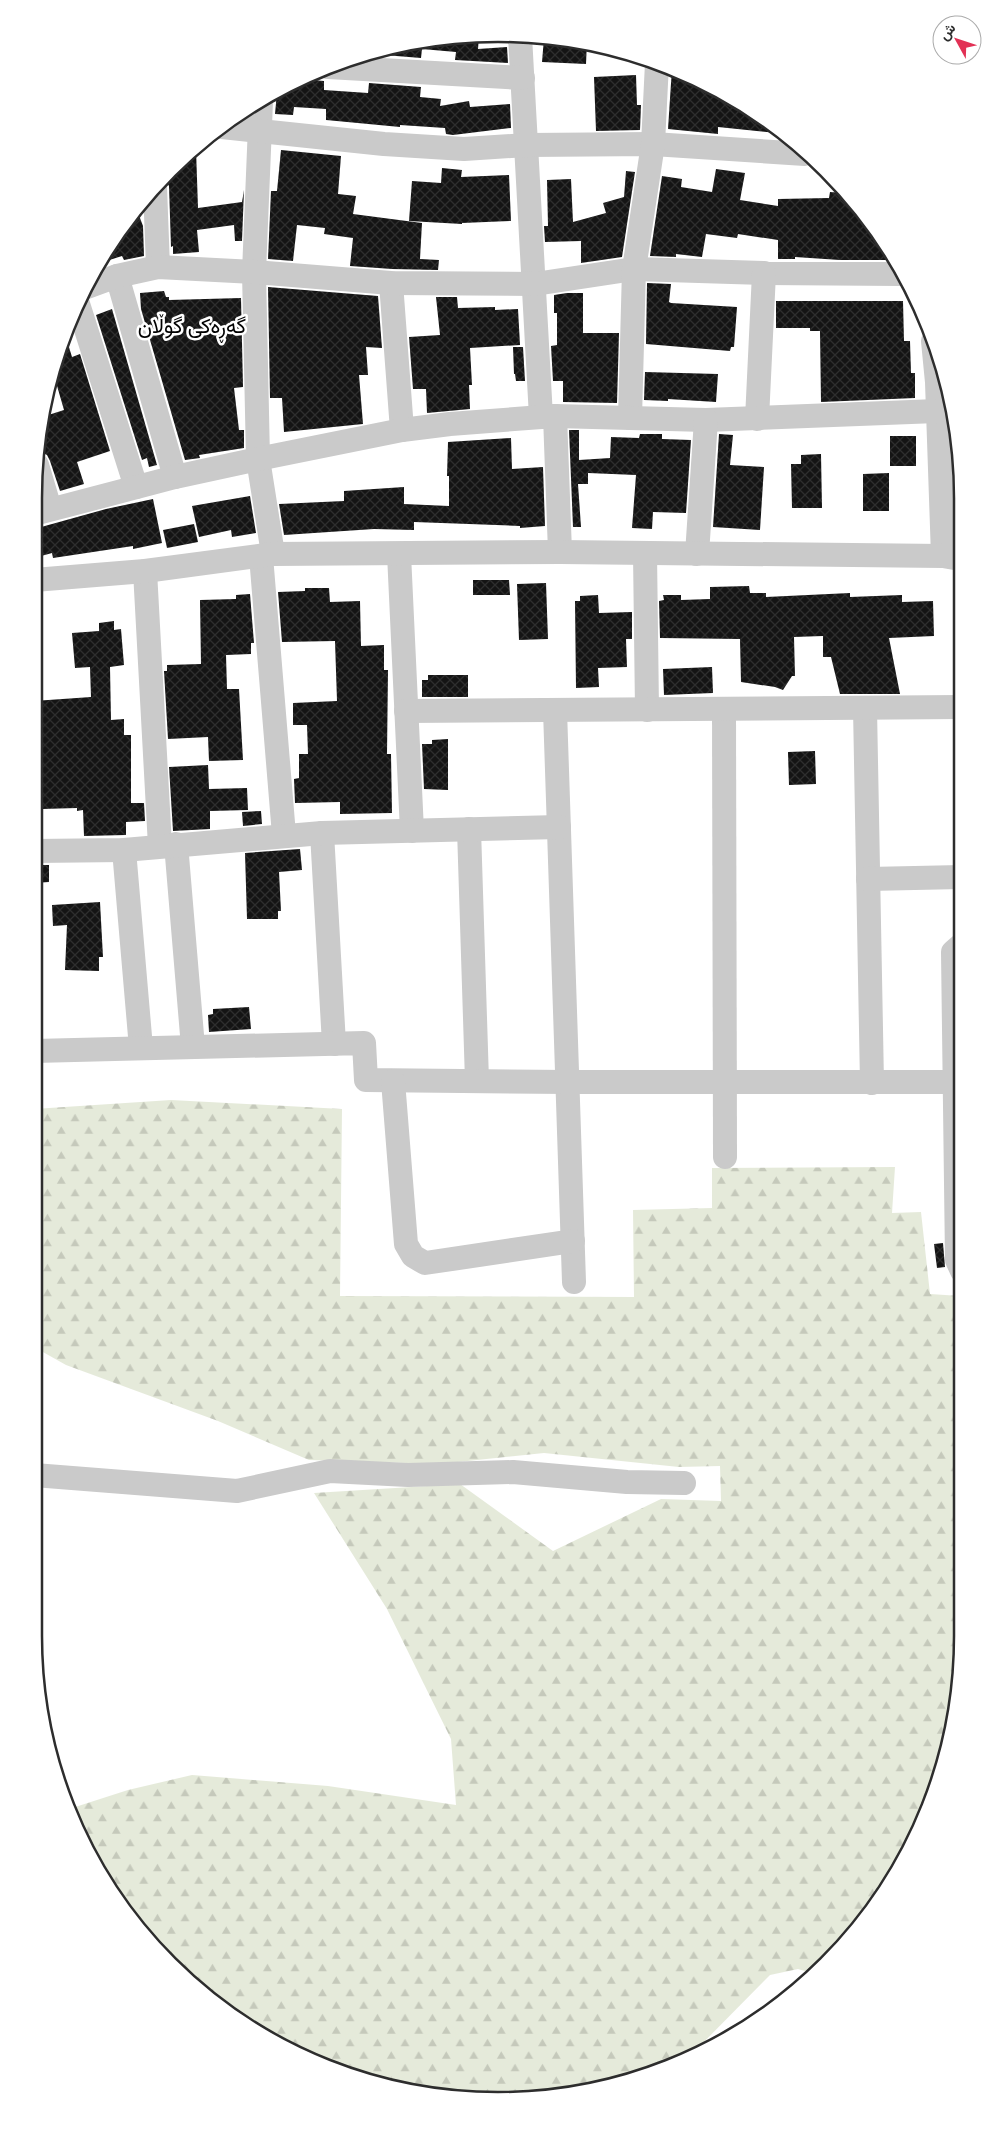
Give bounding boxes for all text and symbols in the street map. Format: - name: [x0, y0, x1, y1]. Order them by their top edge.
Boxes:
- north arrow: [932, 15, 982, 65]
- text: ش: [936, 20, 959, 44]
- district label: گەڕەکی گوڵان: [138, 313, 246, 343]

